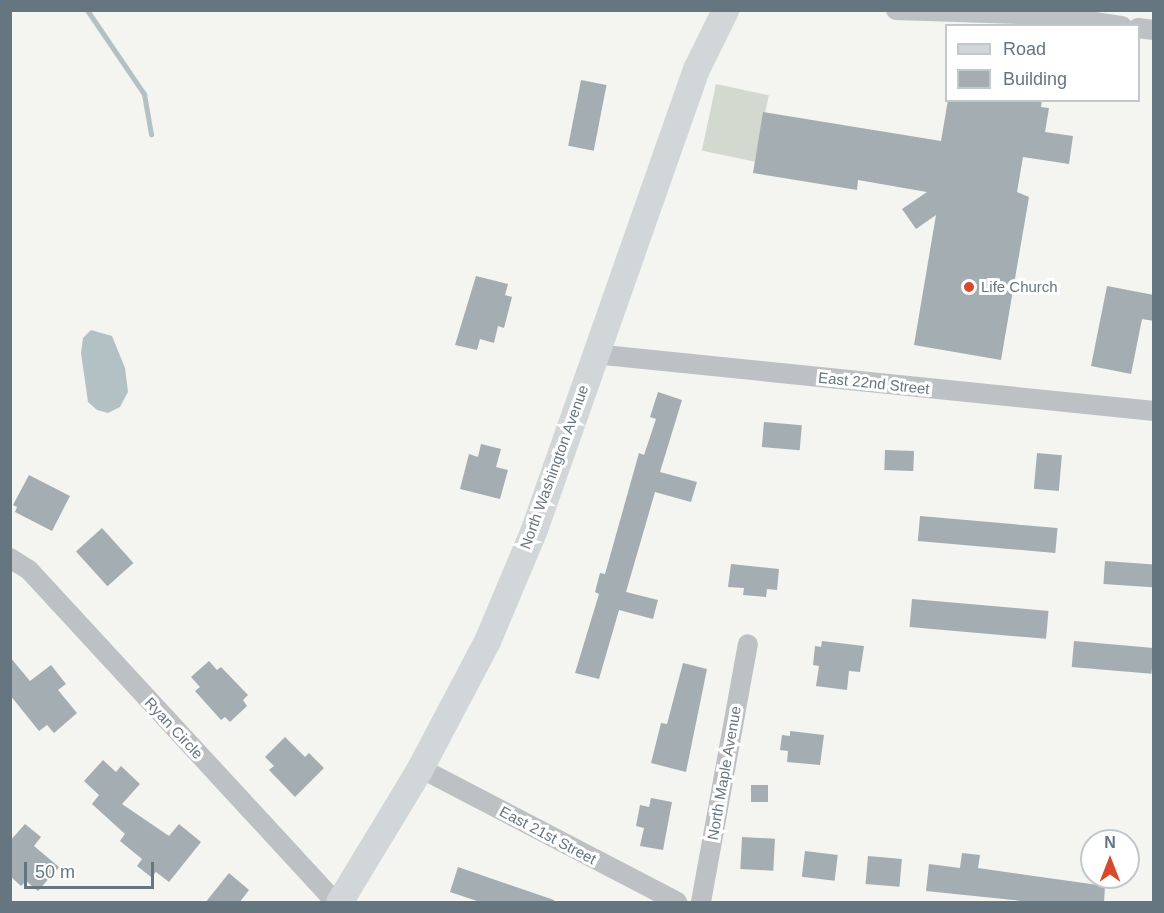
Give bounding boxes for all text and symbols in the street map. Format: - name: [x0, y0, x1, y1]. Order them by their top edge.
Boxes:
- legend: [945, 24, 1140, 102]
- text: Road: [1003, 39, 1046, 59]
- text: Building: [1003, 69, 1067, 89]
- place label: Life Church: [981, 278, 1058, 296]
- marker: Life Church: [962, 280, 976, 294]
- street label: East 22nd Street: [817, 368, 931, 398]
- street label: North Washington Avenue: [516, 382, 592, 552]
- street label: Ryan Circle: [141, 694, 207, 762]
- street label: North Maple Avenue: [703, 704, 745, 842]
- street label: East 21st Street: [497, 802, 599, 868]
- north arrow: [1080, 829, 1140, 889]
- text: N: [1104, 834, 1116, 851]
- scale bar: [27, 850, 158, 888]
- text: 50 m: [35, 862, 75, 882]

